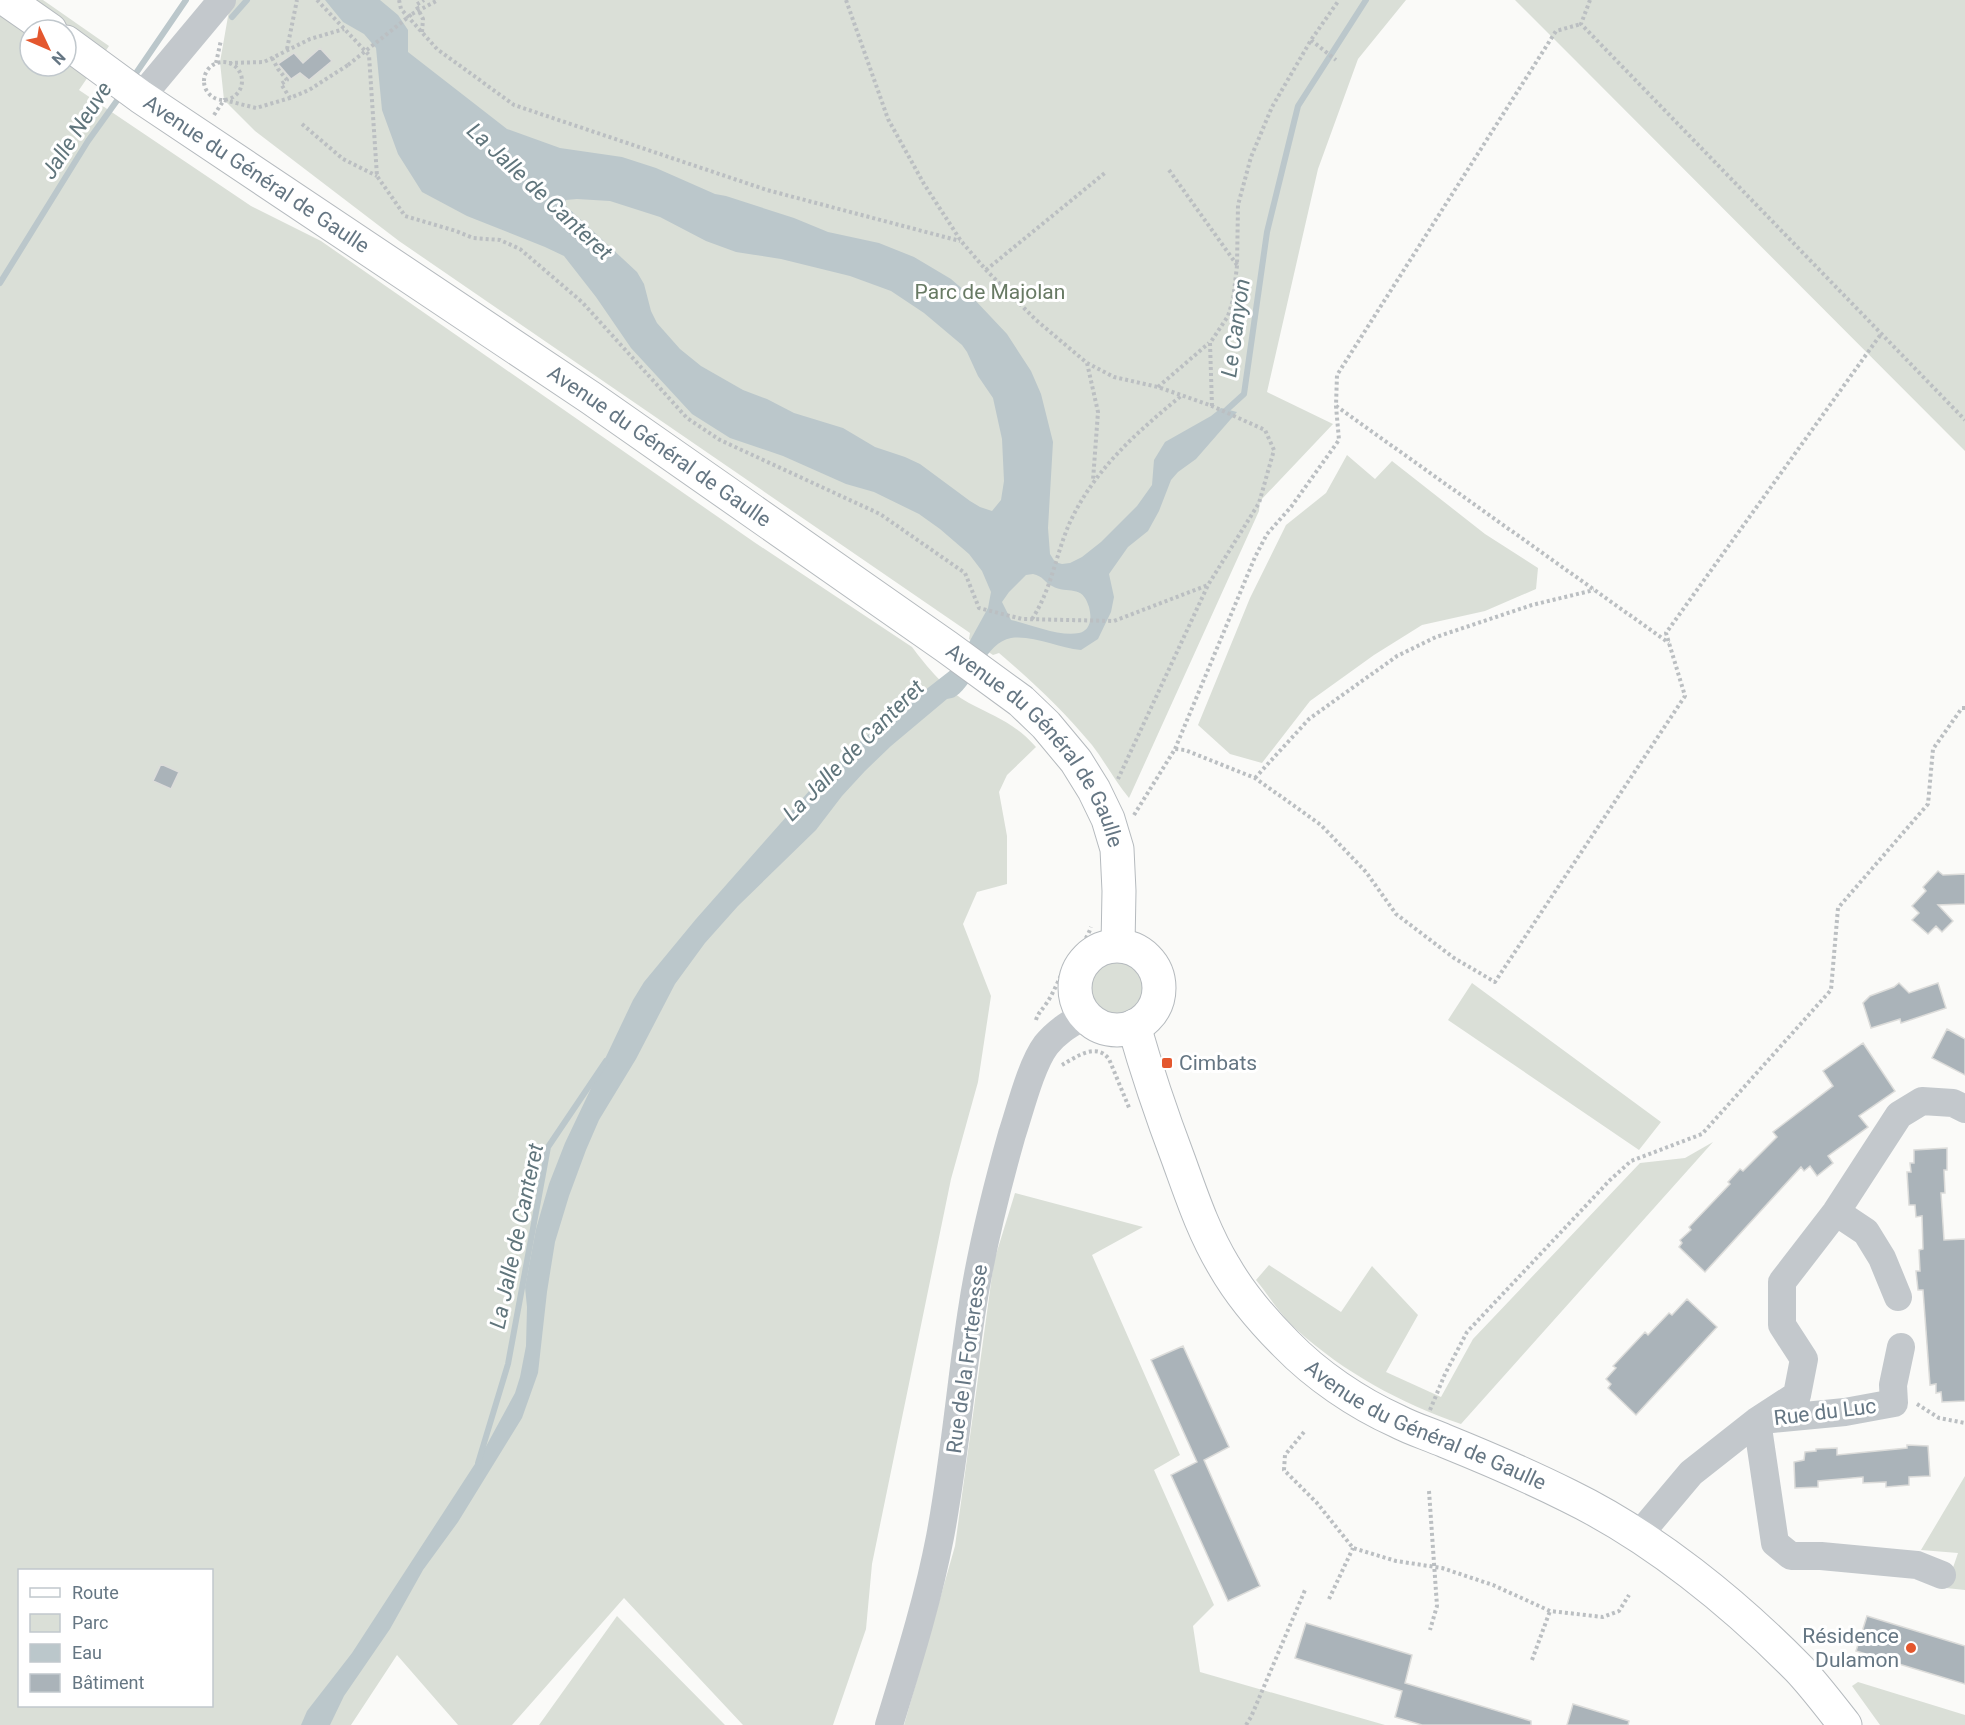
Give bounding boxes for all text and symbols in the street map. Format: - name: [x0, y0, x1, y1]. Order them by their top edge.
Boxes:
- north arrow: [18, 18, 78, 78]
- text: N: [48, 47, 69, 69]
- water label: Jalle Neuve: [36, 77, 117, 183]
- street label: Avenue du Général de Gaulle: [139, 90, 374, 258]
- water label: La Jalle de Canteret: [462, 118, 618, 266]
- water label: Le Canyon: [1216, 277, 1255, 379]
- park label: Parc de Majolan: [915, 280, 1065, 304]
- street label: Avenue du Général de Gaulle: [543, 361, 775, 532]
- street label: Avenue du Général de Gaulle: [942, 639, 1128, 850]
- water label: La Jalle de Canteret: [778, 674, 930, 826]
- place label: Cimbats: [1179, 1051, 1257, 1075]
- marker: Cimbats: [1160, 1056, 1174, 1070]
- water label: La Jalle de Canteret: [485, 1140, 549, 1331]
- street label: Rue de la Forteresse: [942, 1263, 992, 1455]
- street label: Avenue du Général de Gaulle: [1300, 1355, 1550, 1495]
- street label: Rue du Luc: [1772, 1394, 1878, 1430]
- legend: [18, 1569, 213, 1707]
- text: Route: [72, 1582, 119, 1603]
- text: Parc: [72, 1612, 108, 1633]
- place label: Résidence Dulamon: [1802, 1624, 1899, 1672]
- marker: Résidence Dulamon: [1904, 1641, 1918, 1655]
- text: Eau: [72, 1642, 102, 1663]
- text: Bâtiment: [72, 1672, 145, 1693]

